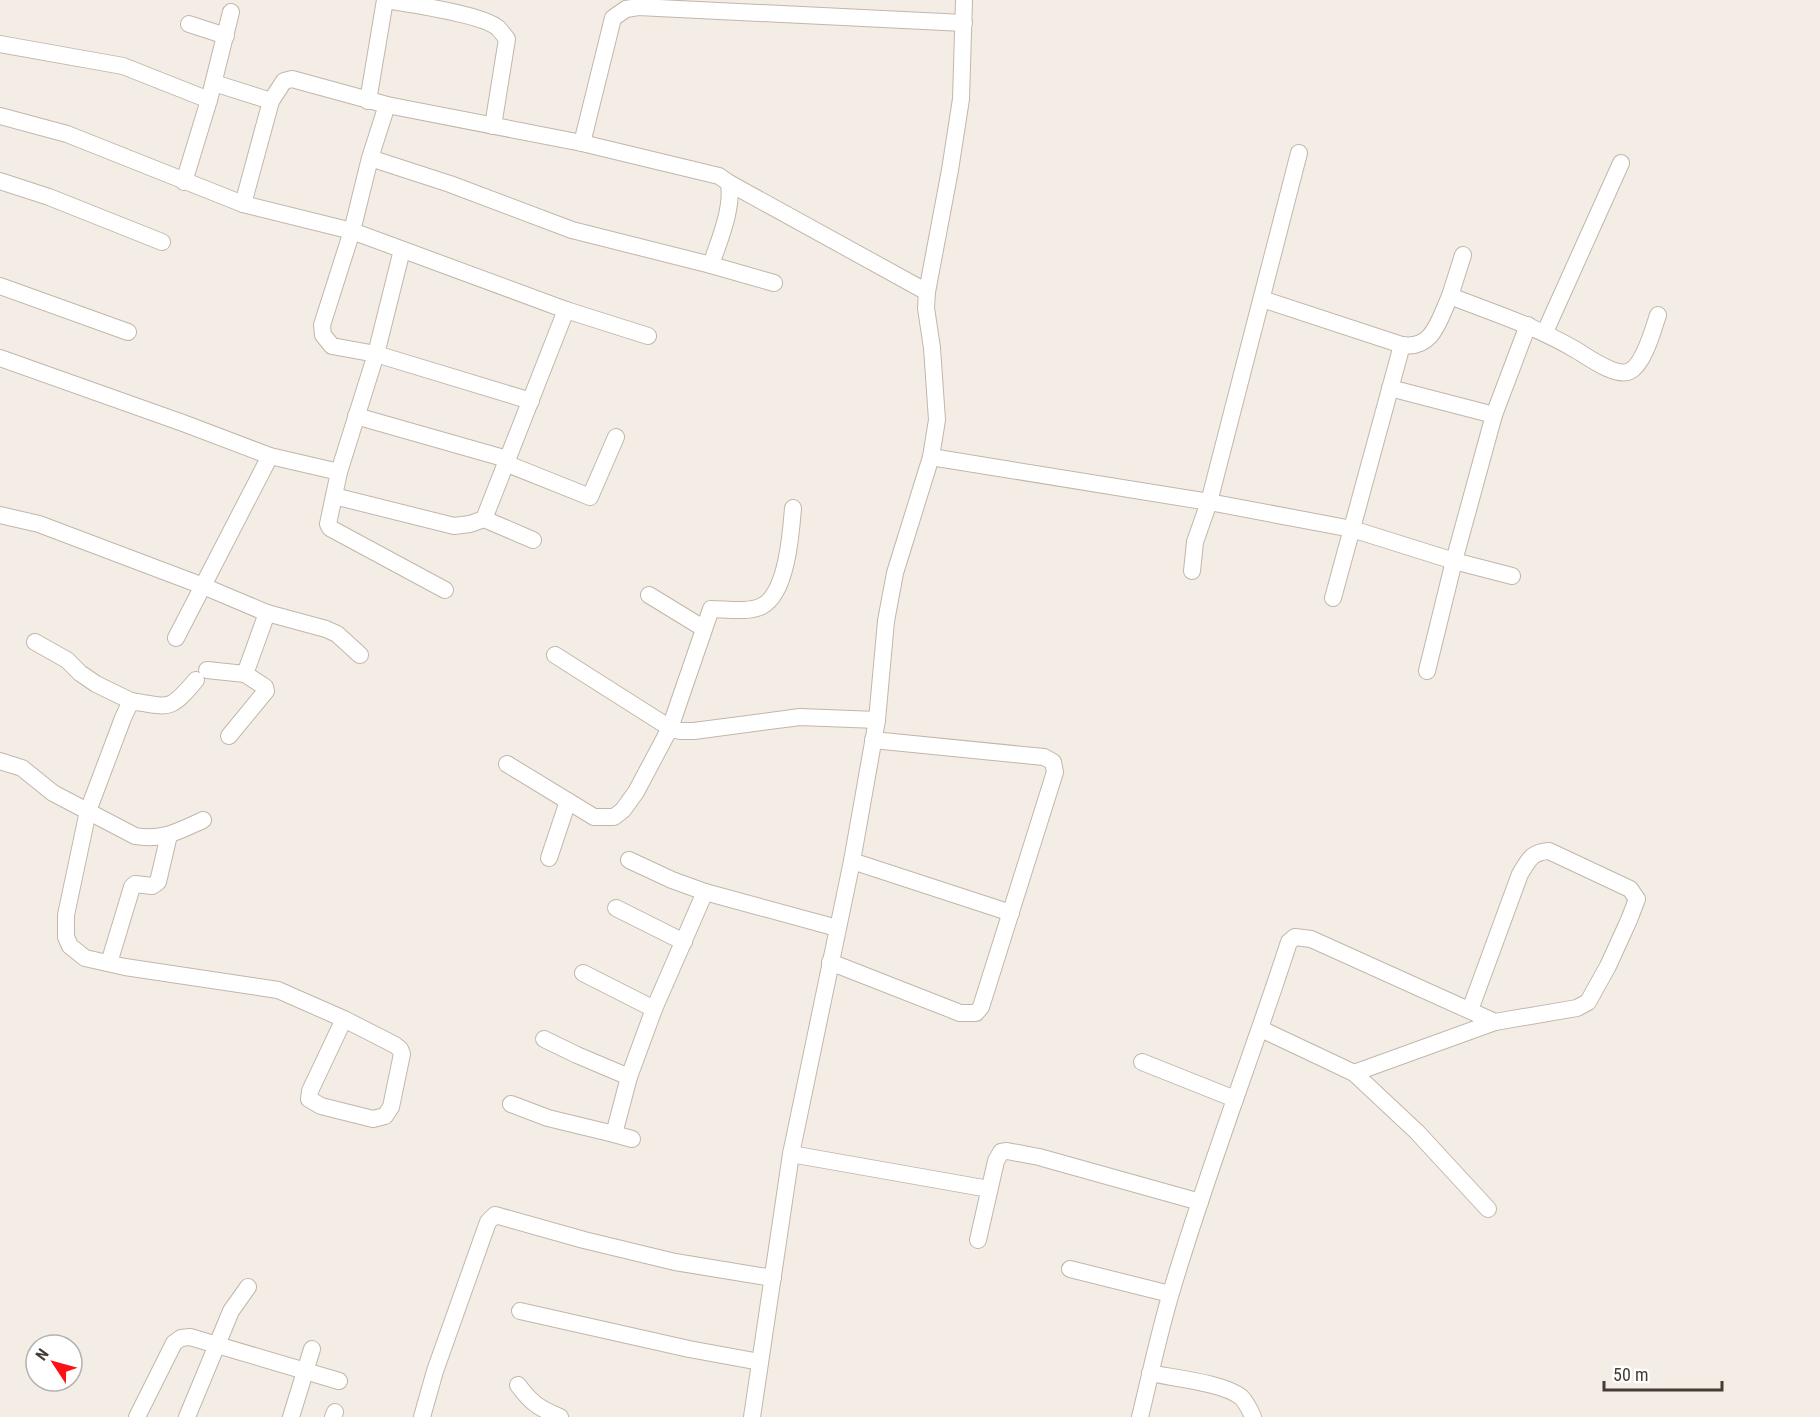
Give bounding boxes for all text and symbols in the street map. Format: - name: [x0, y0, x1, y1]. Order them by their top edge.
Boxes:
- north arrow: [24, 1333, 84, 1393]
- text: N: [32, 1345, 53, 1364]
- scale bar: [1604, 1354, 1722, 1392]
- text: 50 m: [1613, 1364, 1648, 1385]

